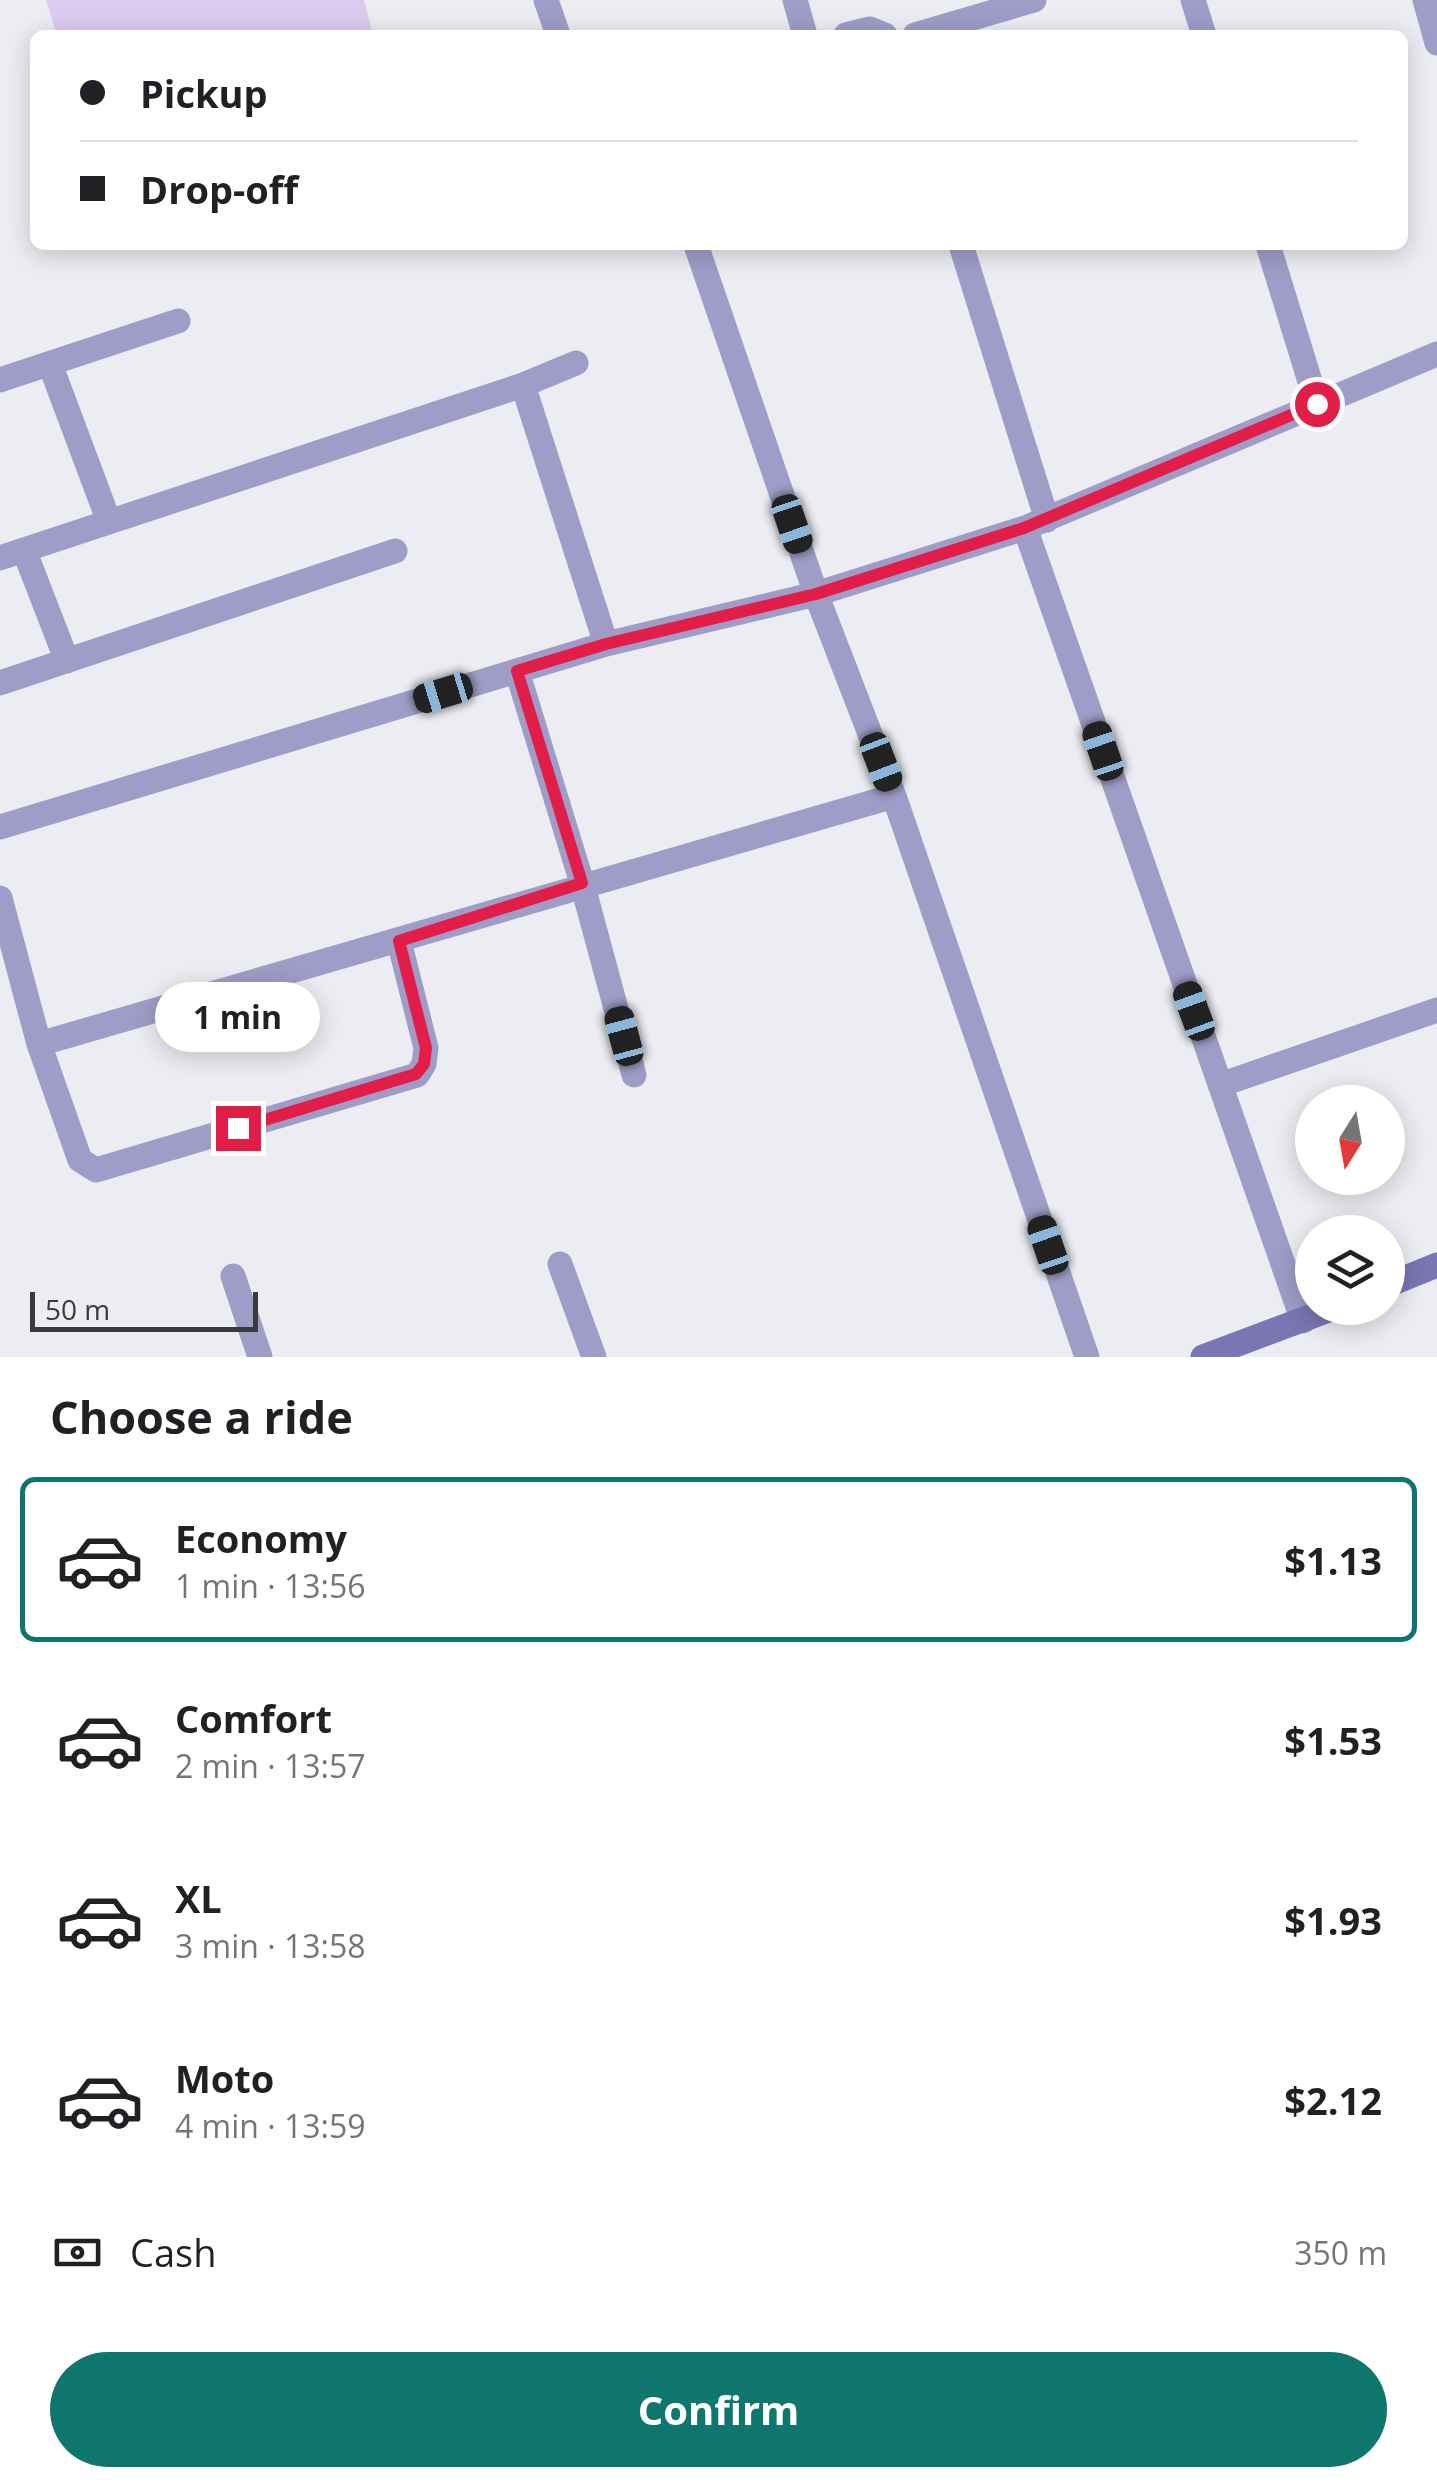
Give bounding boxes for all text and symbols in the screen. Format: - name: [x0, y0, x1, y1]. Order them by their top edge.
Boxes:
- text: Pickup: [140, 67, 268, 119]
- text: Drop-off: [140, 163, 298, 215]
- route start: [1295, 382, 1340, 427]
- car: [768, 491, 816, 557]
- car: [410, 670, 476, 716]
- car: [1079, 718, 1127, 784]
- car: [856, 729, 906, 795]
- car: [1170, 978, 1218, 1044]
- callout: 1 min: [156, 983, 320, 1053]
- text: 1 min: [193, 995, 282, 1038]
- car: [602, 1003, 646, 1069]
- north arrow: [1295, 1085, 1405, 1195]
- map controls: [1295, 1085, 1405, 1325]
- route end: [216, 1106, 261, 1151]
- car: [1024, 1212, 1072, 1278]
- button: layers: [1295, 1215, 1405, 1325]
- scale bar: [30, 1287, 258, 1332]
- text: 50 m: [45, 1290, 110, 1328]
- text: Choose a ride: [50, 1386, 353, 1447]
- text: Economy: [175, 1512, 347, 1564]
- icon: car: [55, 1515, 145, 1605]
- text: $1.13: [1284, 1534, 1382, 1586]
- text: 1 min · 13:56: [175, 1564, 366, 1607]
- text: Comfort: [175, 1692, 332, 1744]
- icon: car: [55, 1695, 145, 1785]
- text: $1.53: [1284, 1714, 1382, 1766]
- text: 2 min · 13:57: [175, 1744, 366, 1787]
- text: XL: [175, 1872, 222, 1924]
- icon: car: [55, 1875, 145, 1965]
- text: $1.93: [1284, 1894, 1382, 1946]
- text: 3 min · 13:58: [175, 1924, 366, 1967]
- text: Moto: [175, 2052, 274, 2104]
- icon: car: [55, 2055, 145, 2145]
- text: $2.12: [1284, 2074, 1382, 2126]
- text: 4 min · 13:59: [175, 2104, 366, 2147]
- icon: cash: [50, 2225, 105, 2280]
- text: Cash: [130, 2226, 216, 2278]
- text: 350 m: [1294, 2231, 1387, 2274]
- button: Confirm: [50, 2352, 1387, 2467]

